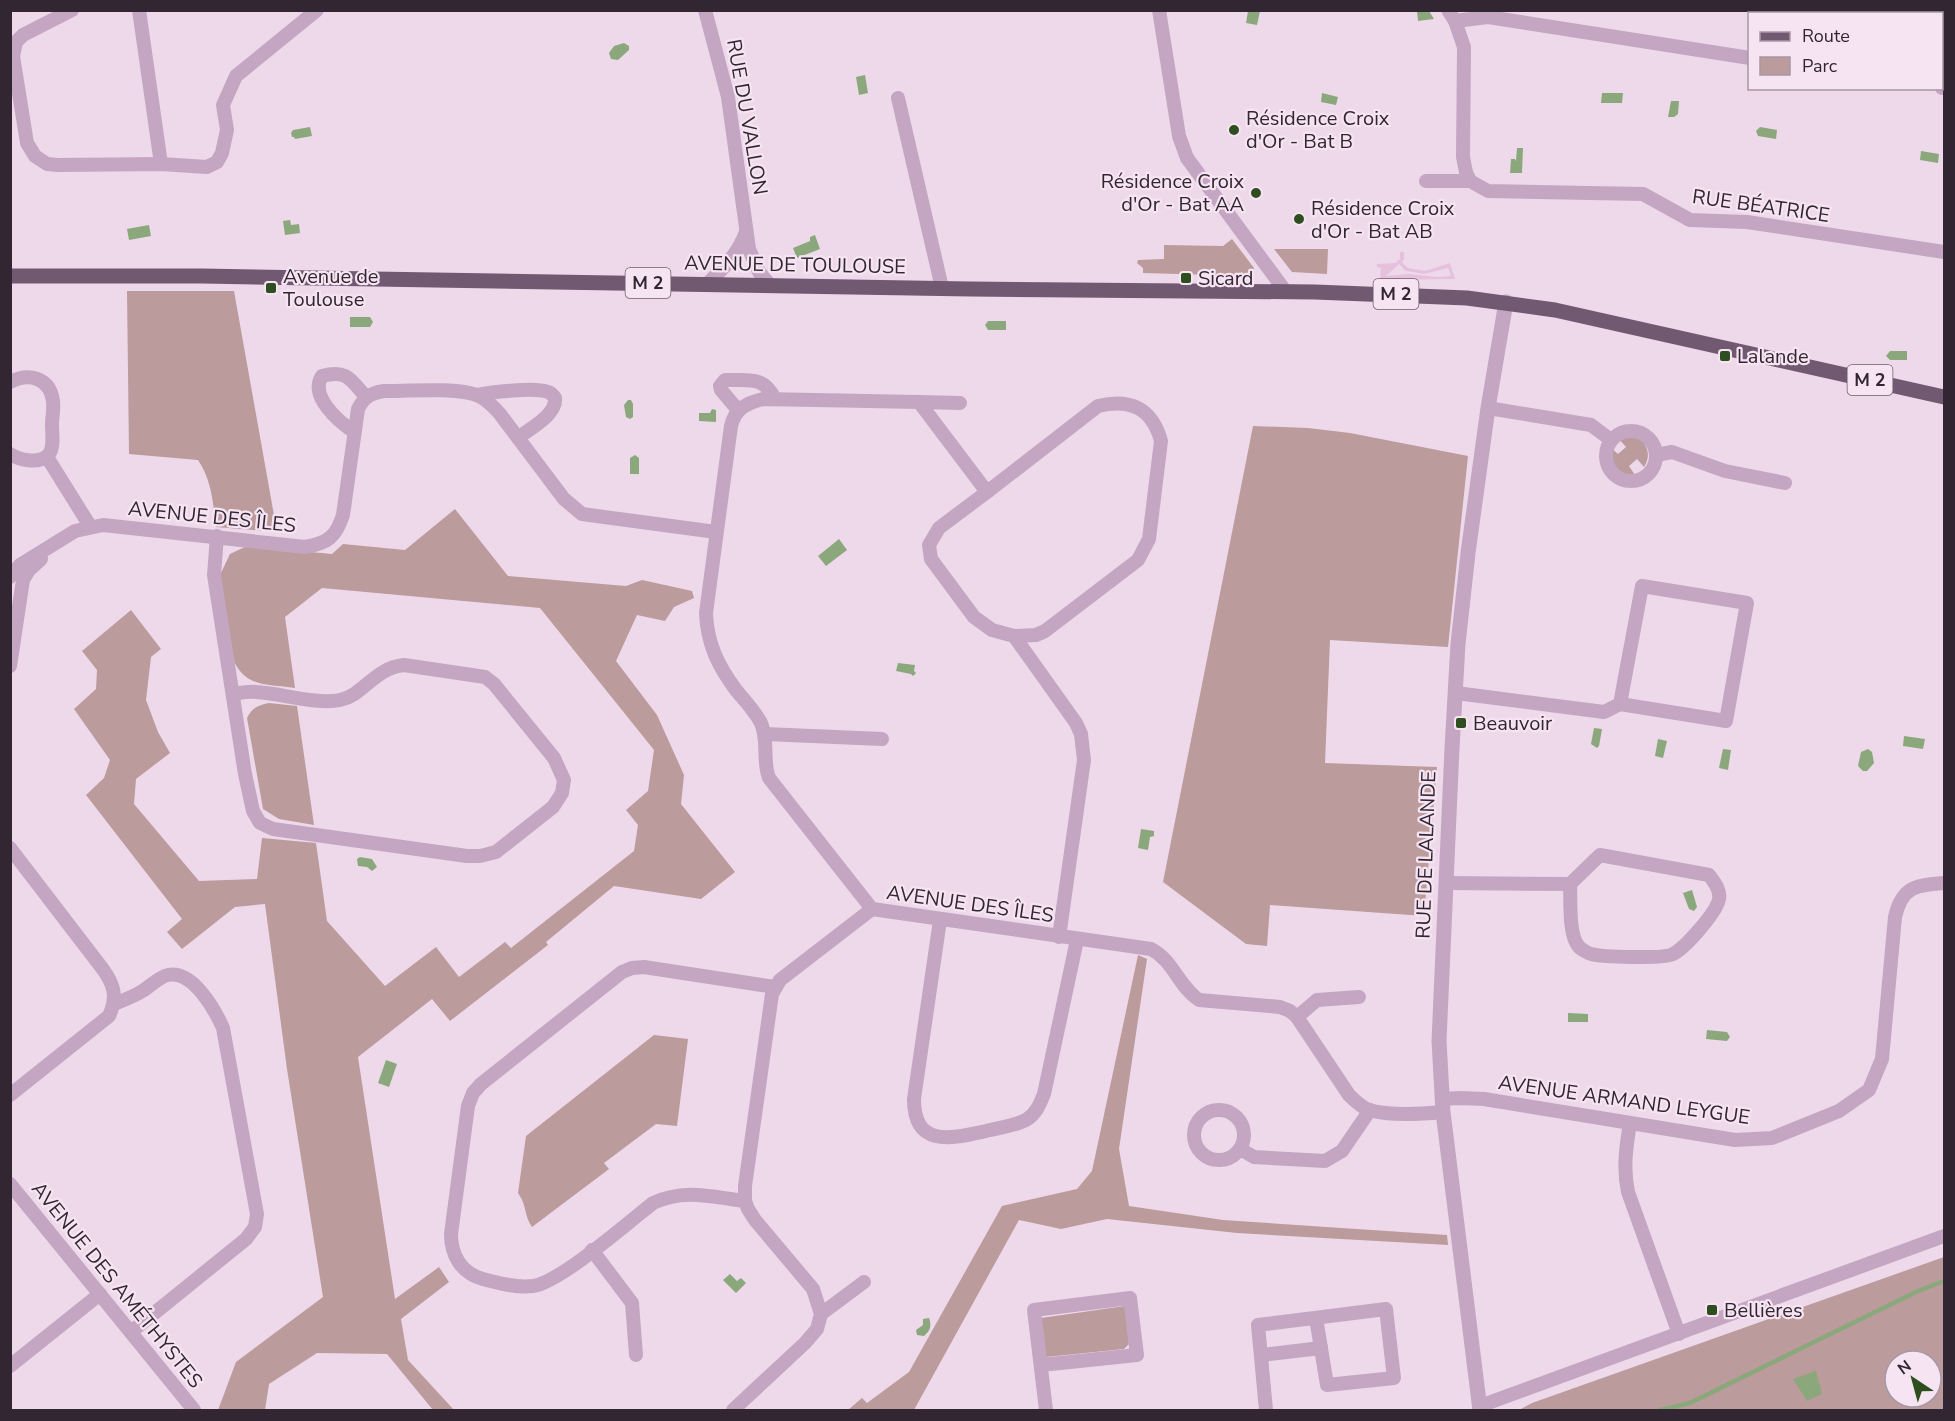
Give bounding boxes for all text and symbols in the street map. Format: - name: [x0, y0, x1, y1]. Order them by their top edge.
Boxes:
- legend: [1748, 12, 1943, 90]
- text: Route: [1802, 24, 1850, 48]
- street label: RUE DU VALLON: [720, 37, 774, 197]
- text: Parc: [1802, 54, 1837, 78]
- place label: Résidence Croix d'Or - Bat B: [1246, 105, 1390, 155]
- marker: Résidence Croix d'Or - Bat B: [1227, 123, 1241, 137]
- place label: Résidence Croix d'Or - Bat AA: [1101, 168, 1244, 218]
- street label: RUE BÉATRICE: [1691, 183, 1831, 229]
- marker: Résidence Croix d'Or - Bat AA: [1249, 186, 1263, 200]
- place label: Résidence Croix d'Or - Bat AB: [1311, 195, 1455, 245]
- marker: Résidence Croix d'Or - Bat AB: [1292, 212, 1306, 226]
- street label: AVENUE DE TOULOUSE: [684, 250, 906, 280]
- place label: Avenue de Toulouse: [283, 263, 379, 313]
- place label: Sicard: [1198, 265, 1253, 292]
- road number: M 2: [626, 268, 670, 298]
- marker: Sicard: [1179, 271, 1193, 285]
- road number: M 2: [1374, 279, 1418, 309]
- marker: Avenue de Toulouse: [264, 281, 278, 295]
- place label: Lalande: [1737, 343, 1809, 370]
- marker: Lalande: [1718, 349, 1732, 363]
- road number: M 2: [1848, 365, 1892, 395]
- street label: AVENUE DES ÎLES: [127, 495, 297, 539]
- place label: Beauvoir: [1473, 710, 1552, 737]
- marker: Beauvoir: [1454, 716, 1468, 730]
- street label: RUE DE LALANDE: [1410, 771, 1442, 939]
- street label: AVENUE DES ÎLES: [885, 879, 1055, 929]
- street label: AVENUE ARMAND LEYGUE: [1497, 1069, 1751, 1131]
- street label: AVENUE DES AMÉTHYSTES: [25, 1176, 209, 1394]
- place label: Bellières: [1724, 1297, 1803, 1324]
- marker: Bellières: [1705, 1303, 1719, 1317]
- north arrow: [1883, 1349, 1943, 1409]
- text: N: [1893, 1355, 1916, 1380]

